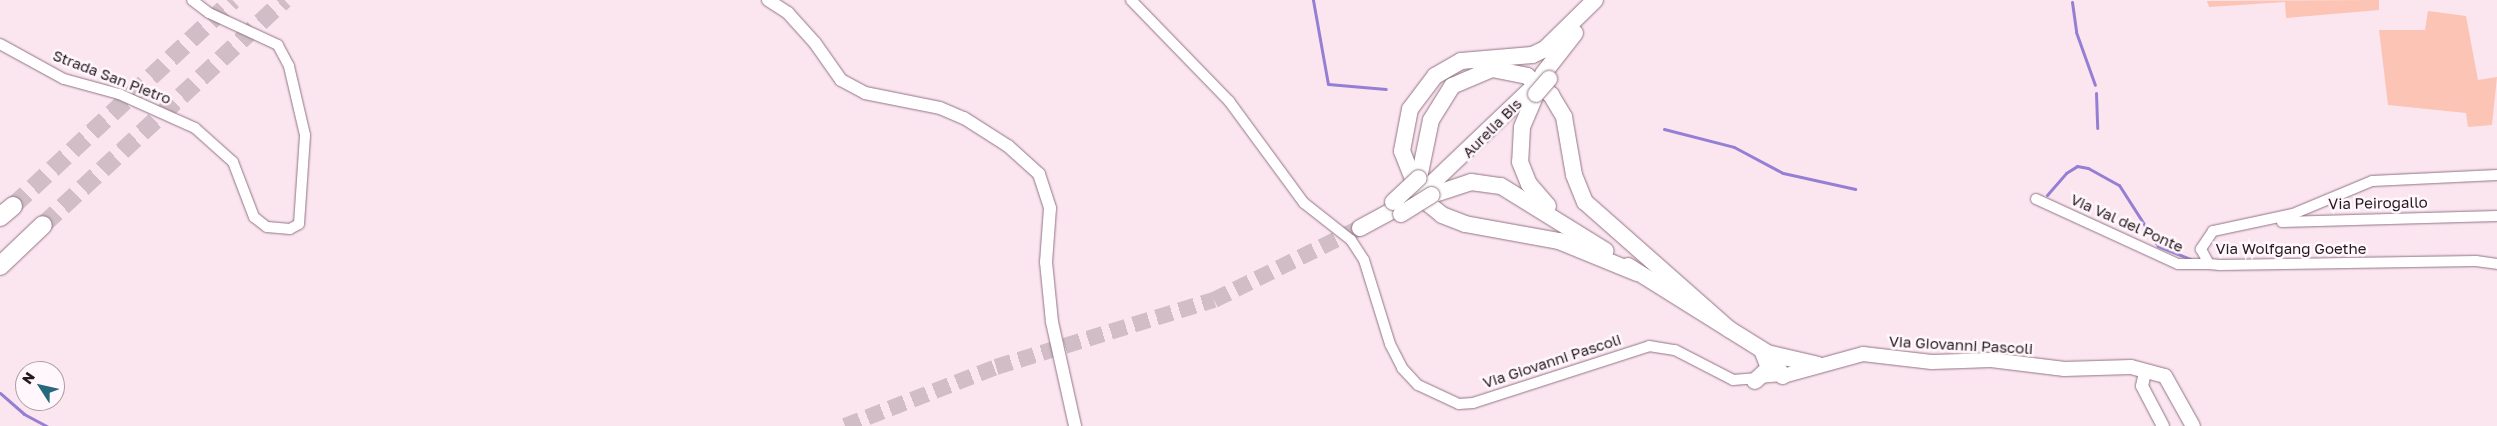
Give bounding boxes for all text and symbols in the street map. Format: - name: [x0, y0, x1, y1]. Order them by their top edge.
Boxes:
- street label: Strada San Pietro: [50, 46, 174, 108]
- street label: Aurelia Bis: [1459, 95, 1525, 161]
- street label: Via Val del Ponte: [2068, 190, 2186, 256]
- street label: Via Peirogallo: [2328, 193, 2428, 213]
- street label: Via Wolfgang Goethe: [2215, 240, 2367, 258]
- street label: Via Giovanni Pascoli: [1481, 330, 1623, 392]
- street label: Via Giovanni Pascoli: [1888, 332, 2034, 358]
- north arrow: [15, 361, 65, 411]
- text: N: [18, 368, 38, 387]

